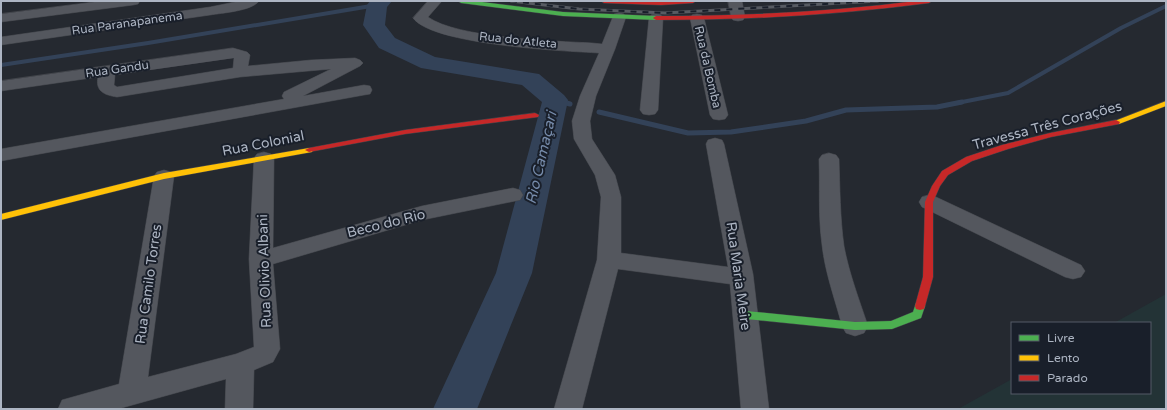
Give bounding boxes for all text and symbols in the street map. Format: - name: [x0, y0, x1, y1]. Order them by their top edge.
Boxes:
- street label: Rua Paranapanema: [71, 8, 183, 38]
- street label: Rua da Bomba: [692, 24, 724, 110]
- street label: Rua do Atleta: [478, 29, 558, 51]
- street label: Rua Gandu: [84, 58, 150, 80]
- street label: Travessa Três Corações: [971, 97, 1124, 154]
- water label: Rio Camaçari: [522, 108, 561, 206]
- street label: Rua Colonial: [221, 127, 306, 160]
- street label: Beco do Rio: [345, 206, 427, 241]
- street label: Rua Olivio Albani: [254, 214, 275, 328]
- street label: Rua Maria Meire: [722, 221, 755, 332]
- street label: Rua Camilo Torres: [132, 223, 165, 345]
- legend: [1011, 322, 1151, 394]
- text: Livre: [1047, 331, 1075, 345]
- text: Lento: [1047, 351, 1080, 365]
- text: Parado: [1047, 371, 1088, 385]

